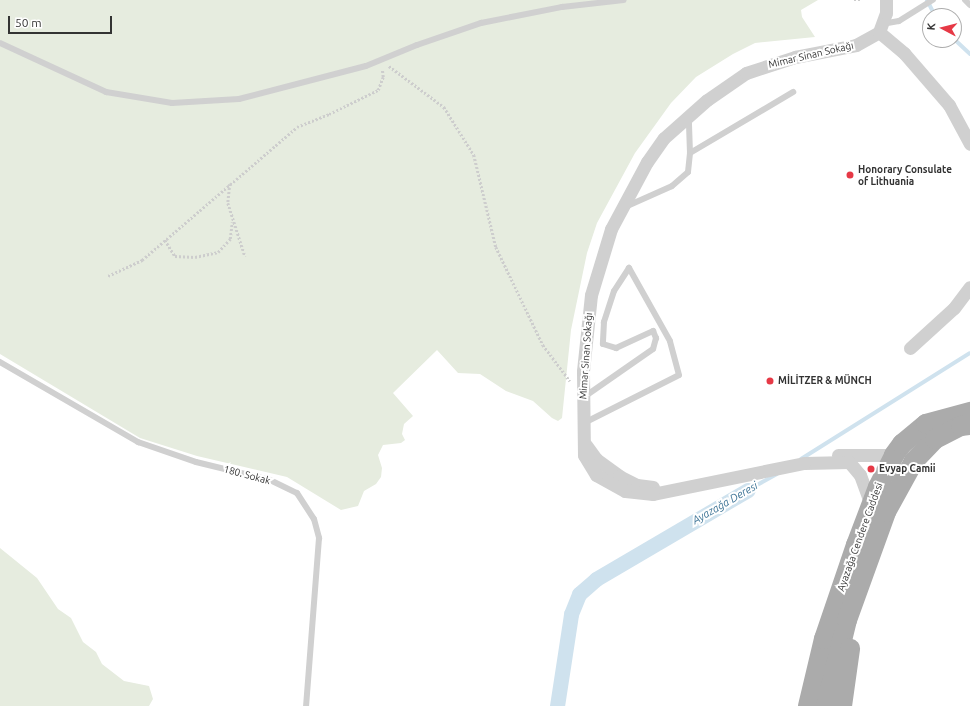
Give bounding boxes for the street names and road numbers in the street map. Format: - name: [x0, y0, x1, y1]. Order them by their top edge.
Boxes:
- street label: Mimar Sinan Sokağı: [767, 39, 855, 71]
- street label: Mimar Sinan Sokağı: [577, 312, 595, 400]
- street label: 180. Sokak: [222, 463, 272, 487]
- street label: Ayazağa Cendere Caddesi: [835, 481, 885, 593]

